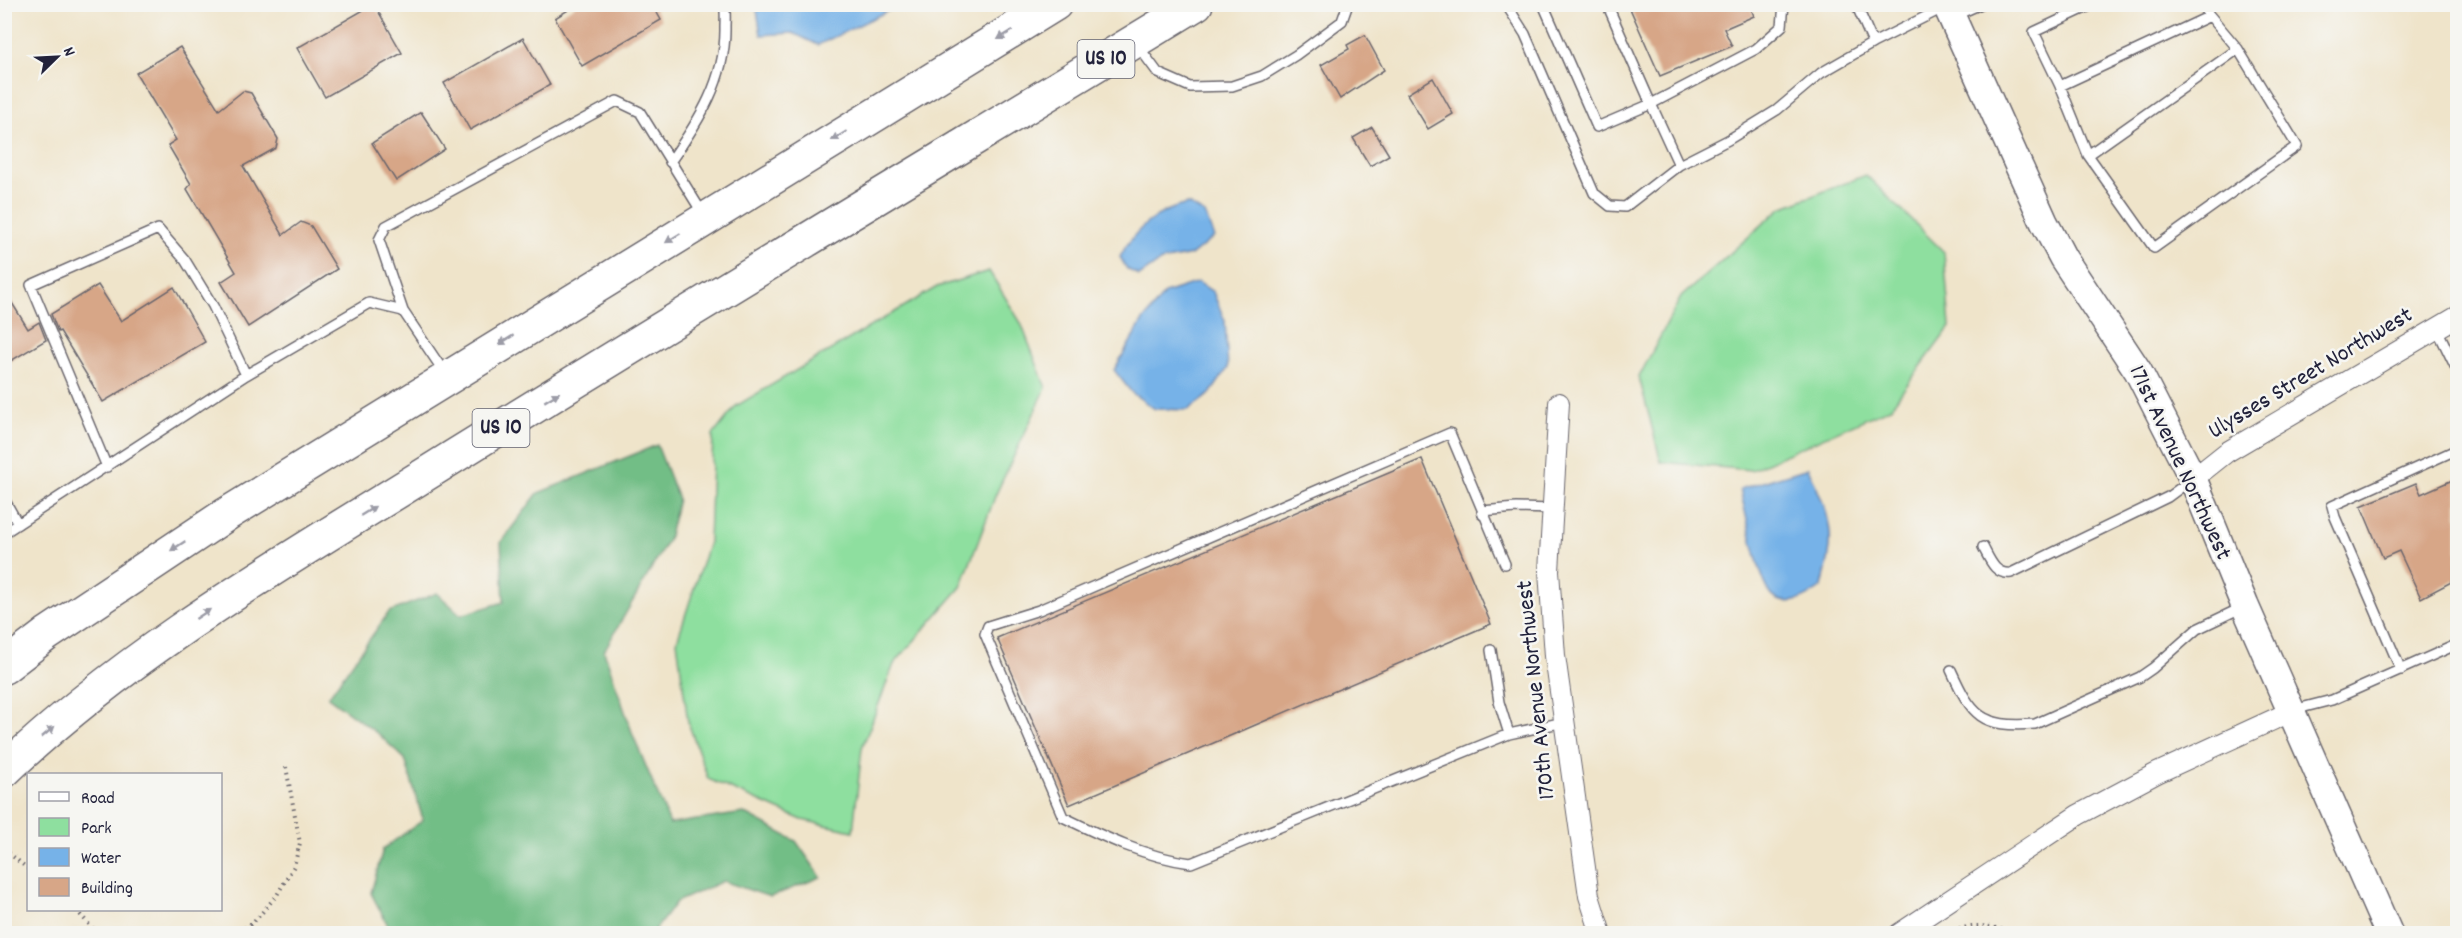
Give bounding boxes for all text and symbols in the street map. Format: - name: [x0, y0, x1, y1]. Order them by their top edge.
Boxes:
- north arrow: [27, 27, 87, 87]
- one-way arrow: [997, 29, 1013, 40]
- road number: US 10: [1078, 40, 1134, 78]
- text: N: [56, 44, 81, 60]
- one-way arrow: [831, 131, 847, 142]
- one-way arrow: [664, 233, 681, 244]
- street label: Ulysses Street Northwest: [2202, 299, 2420, 449]
- one-way arrow: [498, 335, 514, 346]
- street label: 171st Avenue Northwest: [2119, 360, 2239, 566]
- one-way arrow: [544, 391, 560, 402]
- road number: US 10: [472, 409, 530, 447]
- one-way arrow: [360, 505, 376, 516]
- one-way arrow: [170, 540, 186, 551]
- street label: 170th Avenue Northwest: [1509, 579, 1565, 801]
- one-way arrow: [195, 609, 212, 620]
- one-way arrow: [40, 726, 55, 739]
- legend: [27, 773, 222, 911]
- text: Road: [81, 787, 115, 812]
- text: Park: [81, 817, 112, 842]
- text: Water: [81, 847, 121, 872]
- text: Building: [81, 877, 133, 902]

